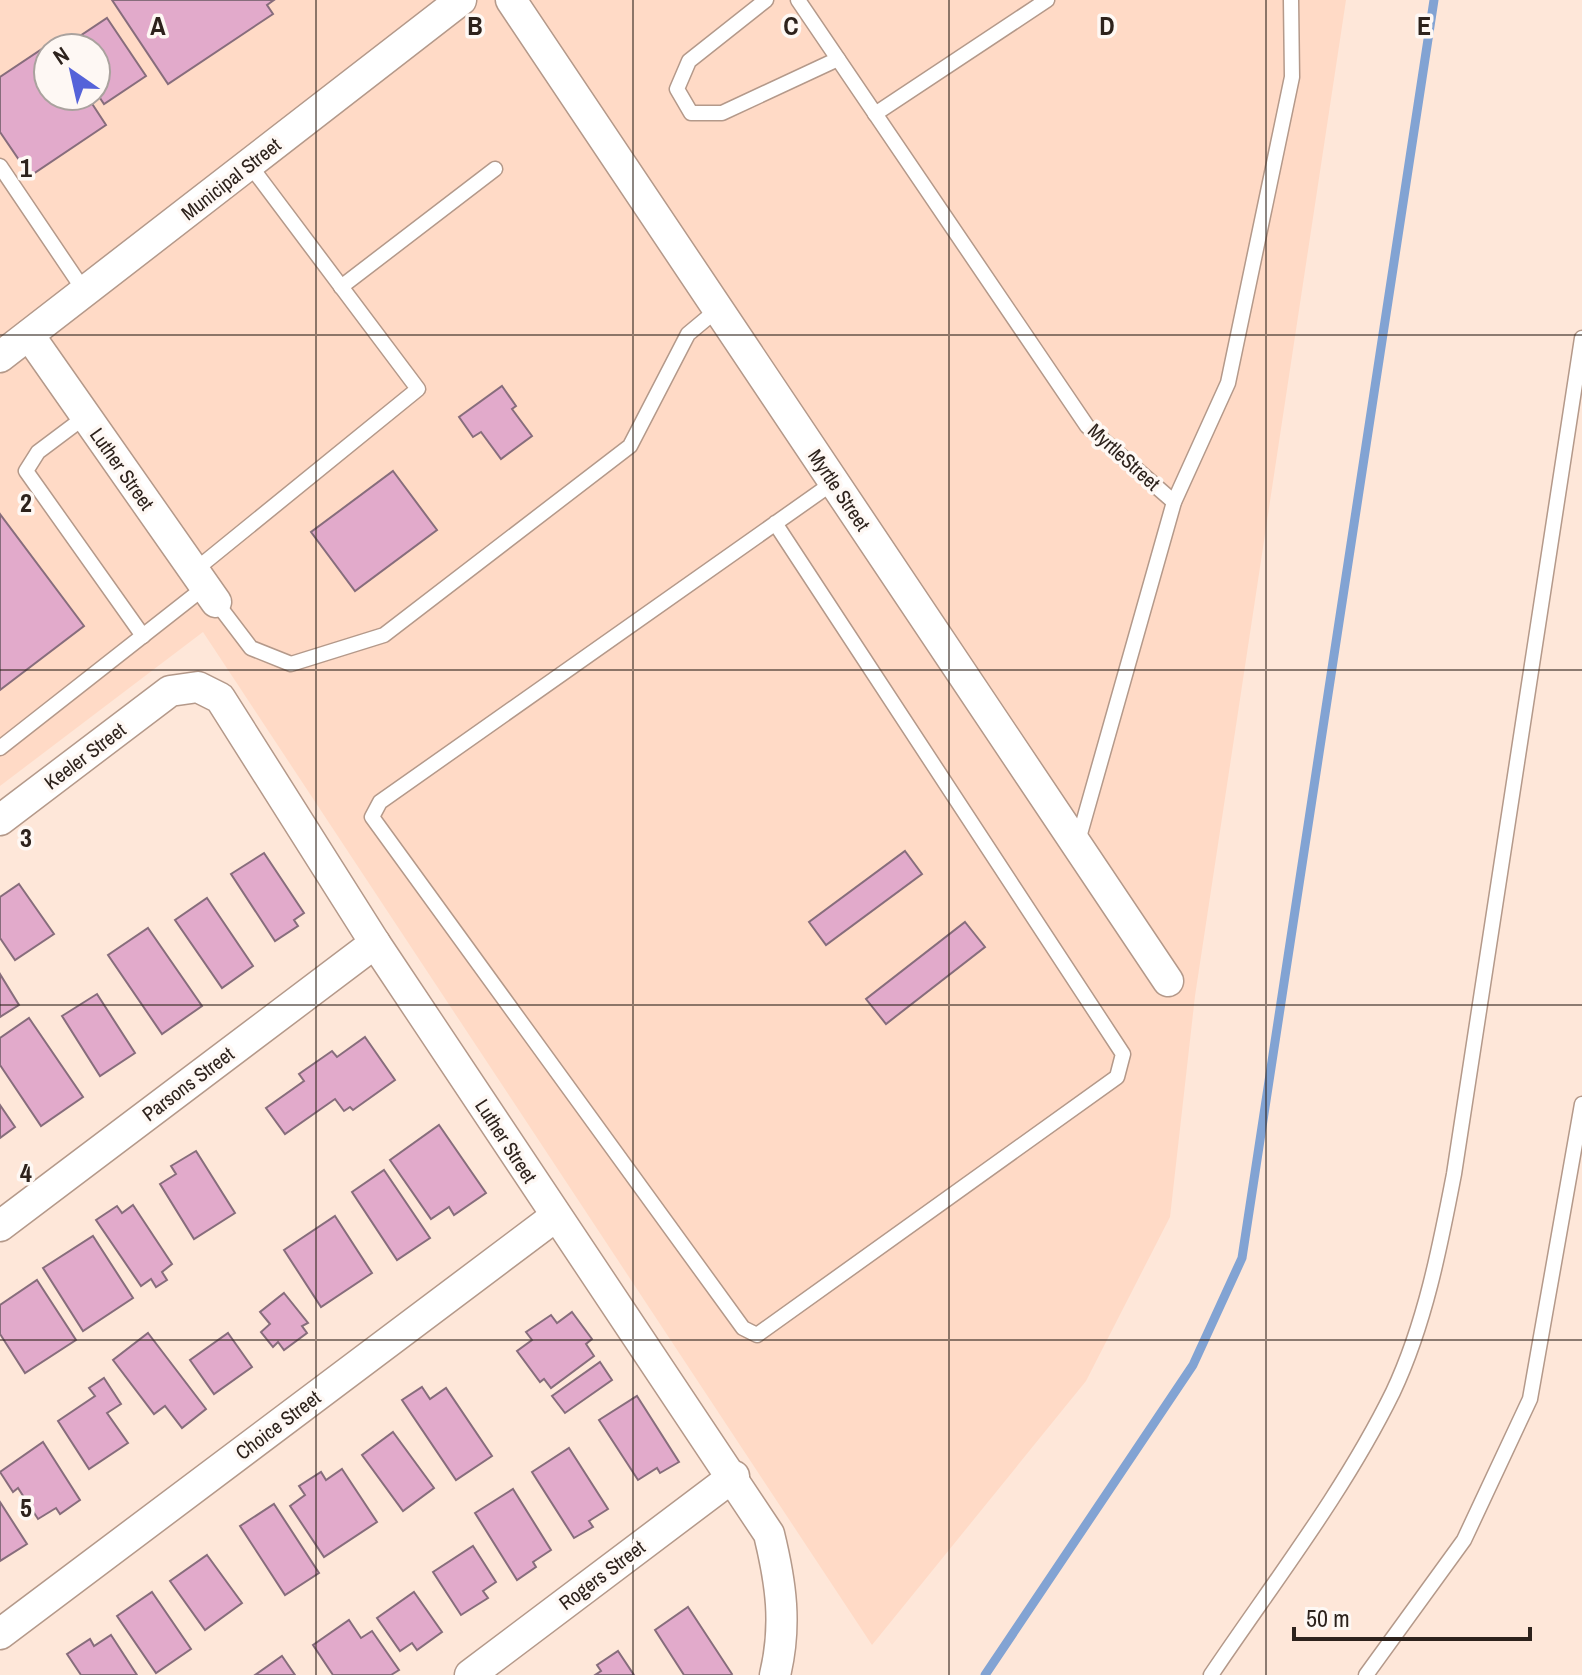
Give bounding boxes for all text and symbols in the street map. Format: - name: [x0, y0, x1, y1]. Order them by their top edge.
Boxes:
- text: A: [150, 8, 166, 43]
- text: B: [467, 8, 483, 43]
- text: C: [783, 8, 799, 43]
- text: D: [1099, 8, 1115, 43]
- text: E: [1417, 8, 1431, 43]
- north arrow: [32, 32, 112, 112]
- text: N: [47, 39, 75, 71]
- street label: Municipal Street: [175, 131, 286, 226]
- text: 1: [20, 150, 32, 185]
- street label: MyrtleStreet: [1082, 417, 1167, 497]
- street label: Luther Street: [84, 422, 161, 516]
- street label: Myrtle Street: [802, 444, 877, 536]
- text: 2: [20, 485, 32, 520]
- street label: Keeler Street: [38, 716, 131, 795]
- text: 3: [20, 820, 32, 855]
- street label: Parsons Street: [136, 1040, 239, 1127]
- street label: Luther Street: [469, 1094, 544, 1188]
- text: 4: [20, 1155, 32, 1190]
- street label: Choice Street: [230, 1383, 326, 1466]
- text: 5: [20, 1490, 32, 1525]
- street label: Rogers Street: [553, 1533, 651, 1616]
- scale bar: [1294, 1591, 1530, 1641]
- text: 50 m: [1306, 1602, 1350, 1634]

